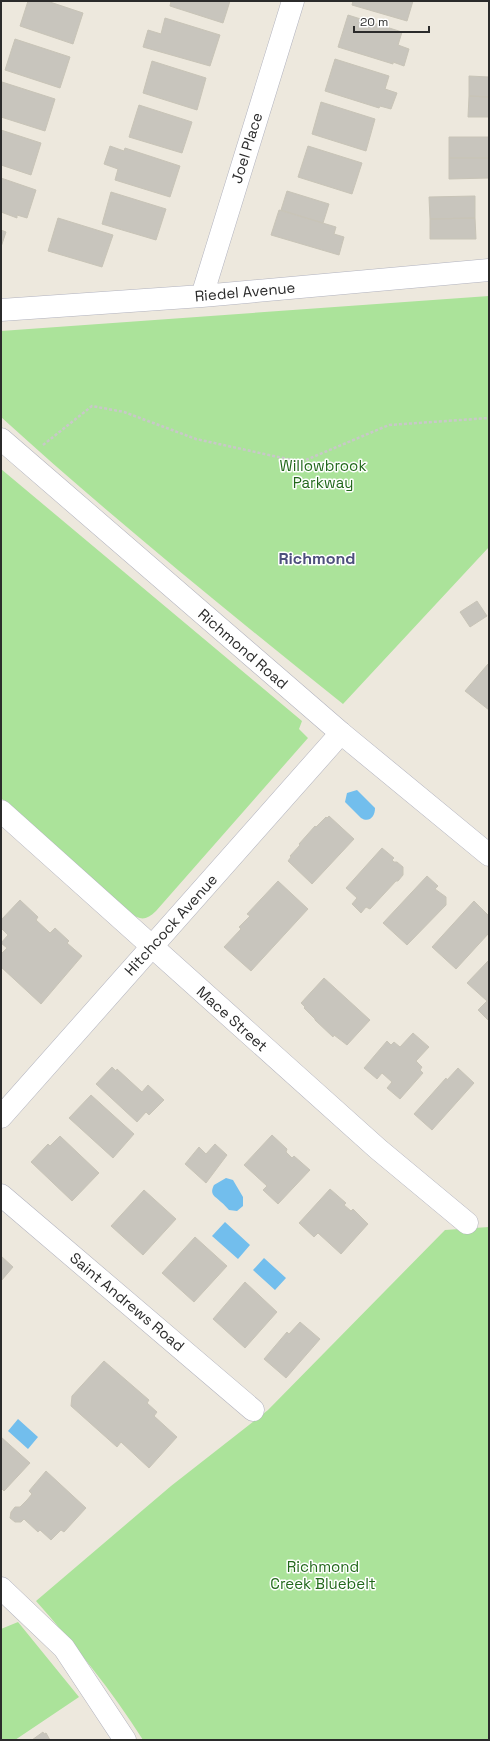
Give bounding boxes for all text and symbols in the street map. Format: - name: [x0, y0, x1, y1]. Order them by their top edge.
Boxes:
- scale bar: [354, 8, 429, 34]
- text: 20 m: [360, 14, 388, 30]
- street label: Joel Place: [227, 110, 266, 186]
- street label: Riedel Avenue: [194, 278, 296, 305]
- park label: Willowbrook Parkway: [280, 456, 366, 492]
- district label: Richmond: [278, 548, 356, 569]
- street label: Richmond Road: [194, 604, 292, 693]
- street label: Hitchcock Avenue: [120, 870, 221, 979]
- street label: Mace Street: [193, 982, 272, 1056]
- street label: Saint Andrews Road: [66, 1248, 189, 1355]
- park label: Richmond Creek Bluebelt: [270, 1557, 376, 1593]

